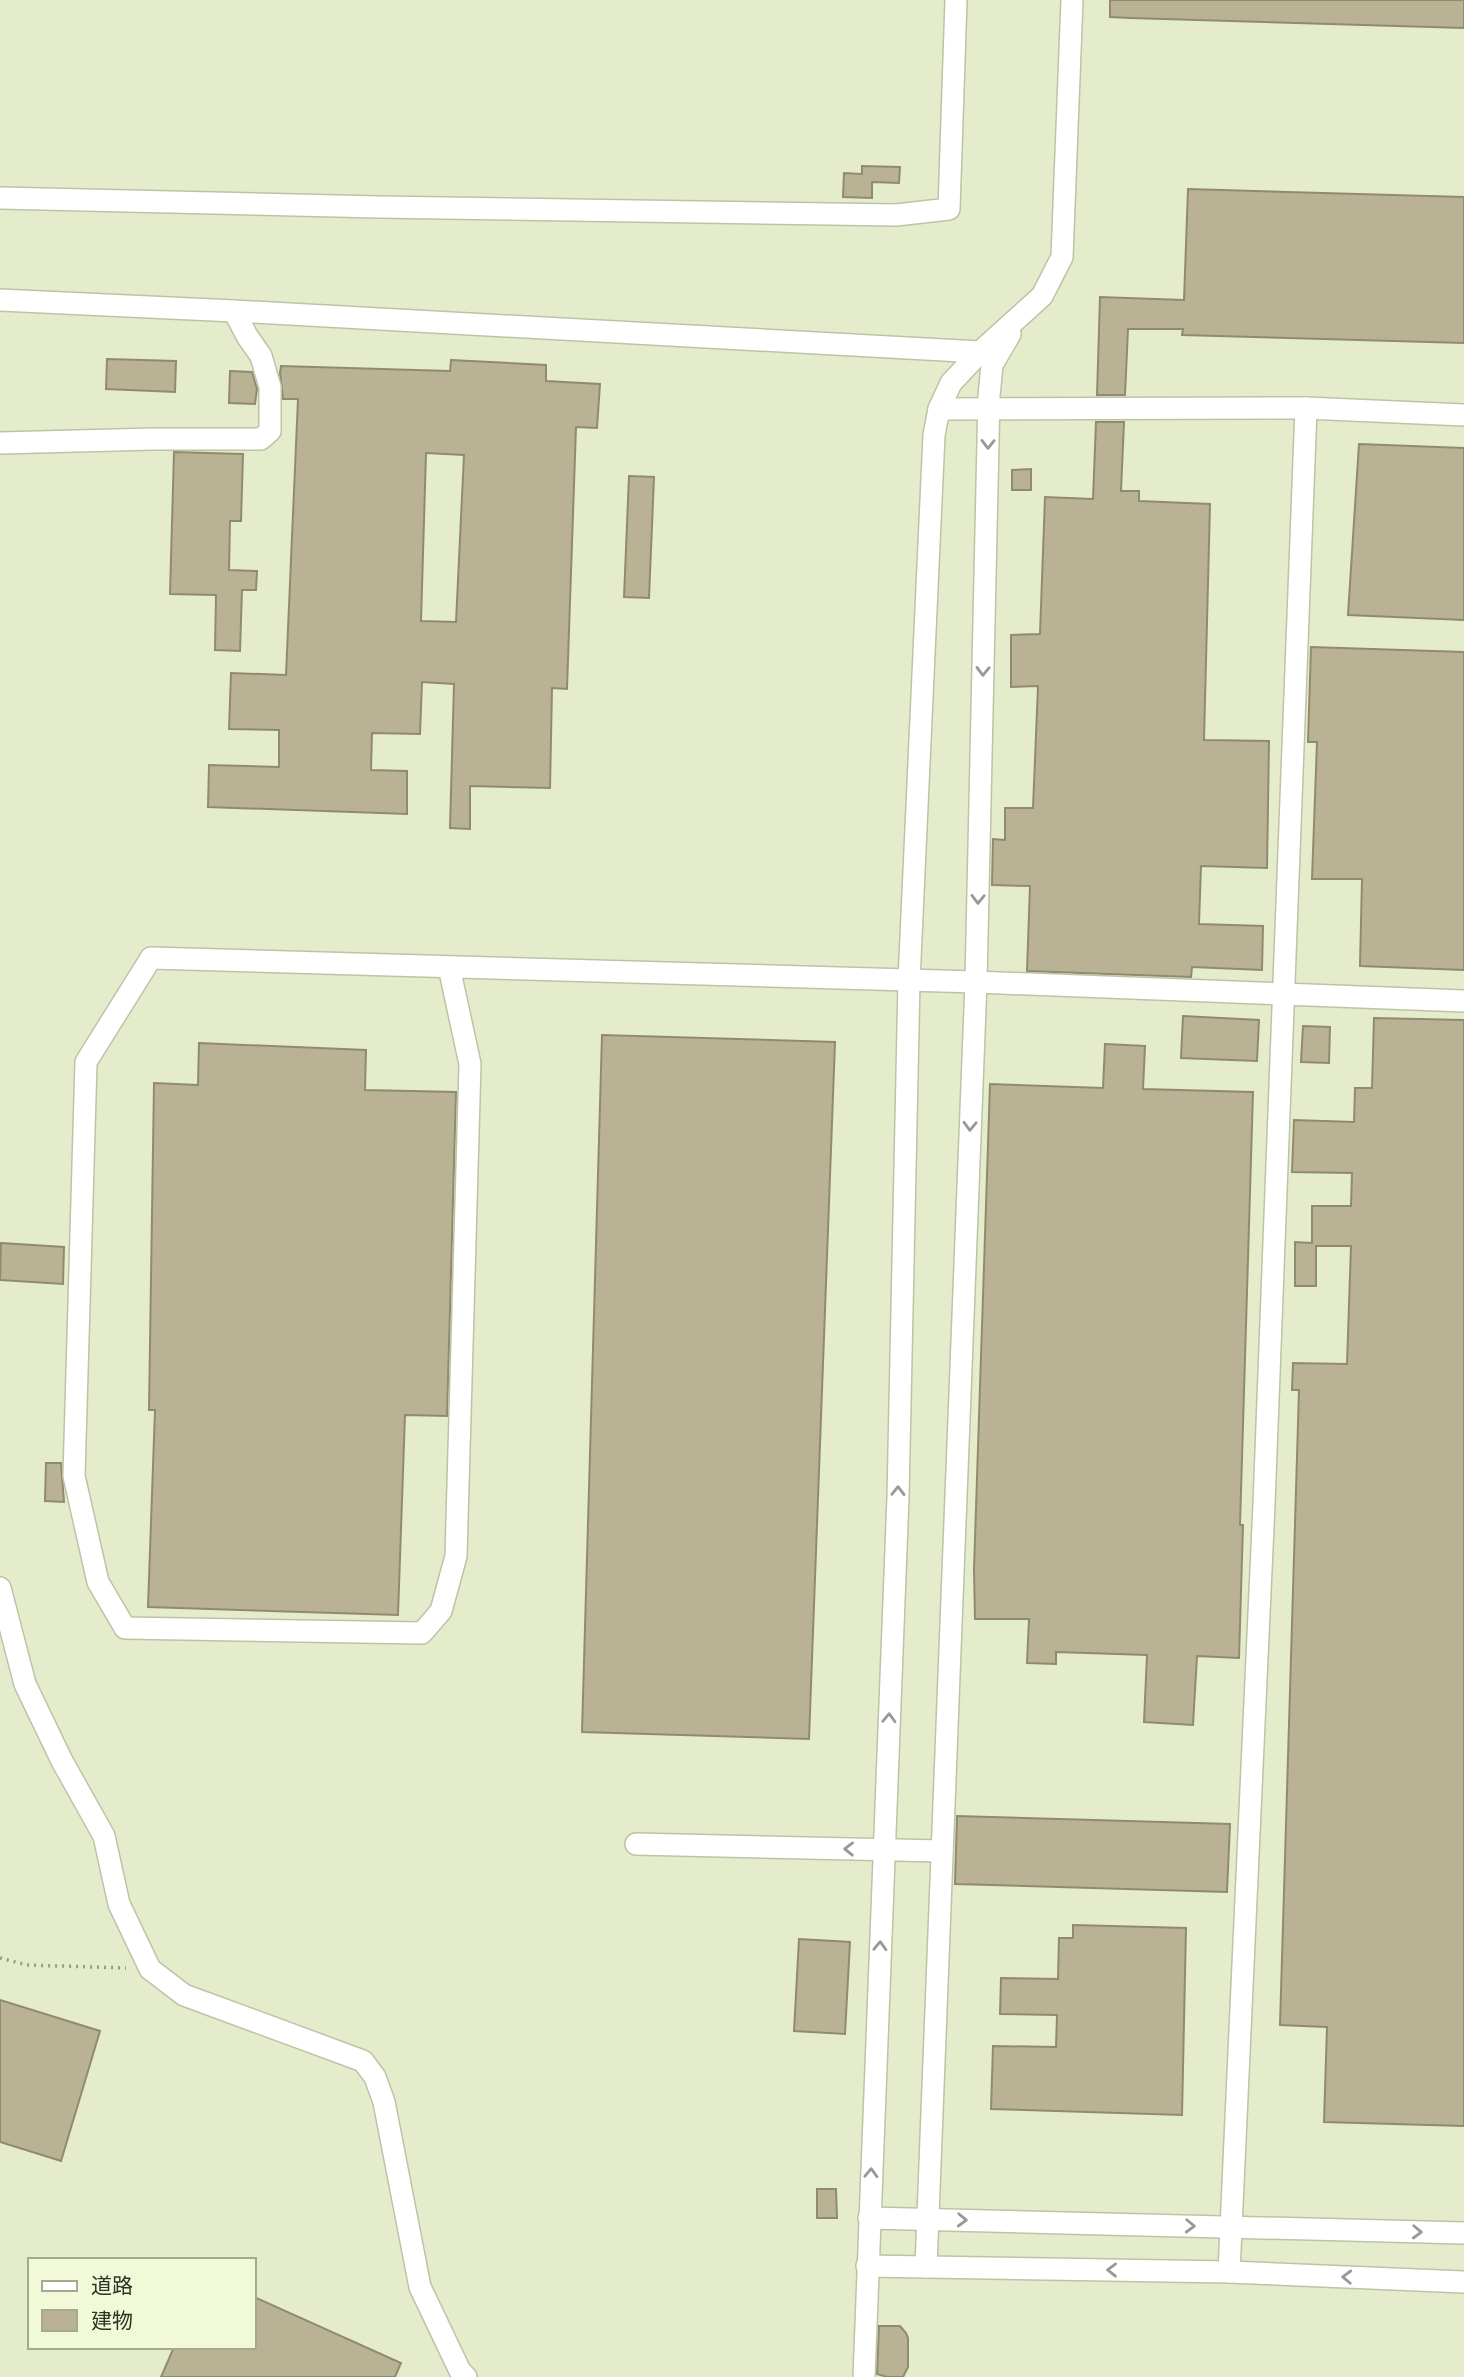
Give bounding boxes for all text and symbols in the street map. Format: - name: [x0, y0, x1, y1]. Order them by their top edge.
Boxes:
- one-way arrow: [980, 439, 996, 450]
- one-way arrow: [975, 666, 991, 677]
- one-way arrow: [970, 894, 986, 904]
- one-way arrow: [963, 1121, 978, 1132]
- one-way arrow: [890, 1485, 906, 1496]
- one-way arrow: [882, 1713, 897, 1724]
- one-way arrow: [844, 1842, 855, 1857]
- one-way arrow: [873, 1940, 888, 1951]
- one-way arrow: [864, 2167, 879, 2178]
- one-way arrow: [957, 2212, 968, 2227]
- one-way arrow: [1184, 2218, 1195, 2233]
- one-way arrow: [1412, 2224, 1423, 2240]
- legend: [28, 2258, 256, 2349]
- one-way arrow: [1106, 2262, 1117, 2278]
- one-way arrow: [1341, 2269, 1352, 2284]
- text: 道路: [91, 2271, 133, 2299]
- text: 建物: [91, 2306, 133, 2334]

